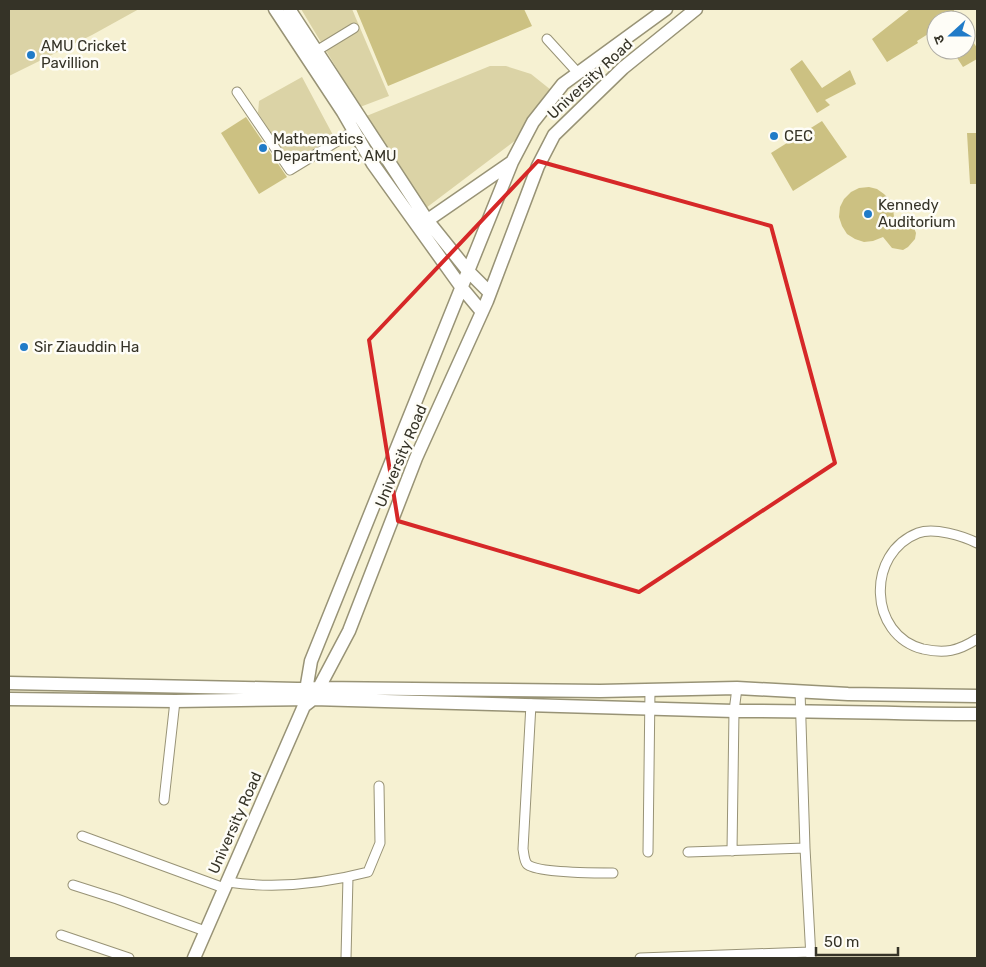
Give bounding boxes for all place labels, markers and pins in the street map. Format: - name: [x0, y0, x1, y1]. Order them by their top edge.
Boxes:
- place label: AMU Cricket Pavillion: [41, 37, 126, 72]
- marker: AMU Cricket Pavillion: [25, 49, 37, 61]
- place label: CEC: [784, 127, 813, 145]
- place label: Mathematics Department, AMU: [273, 130, 397, 165]
- marker: CEC: [768, 130, 780, 142]
- marker: Mathematics Department, AMU: [257, 142, 269, 154]
- place label: Kennedy Auditorium: [878, 196, 956, 231]
- marker: Kennedy Auditorium: [862, 208, 874, 220]
- place label: Sir Ziauddin Ha: [34, 338, 139, 356]
- marker: Sir Ziauddin Ha: [18, 341, 30, 353]

